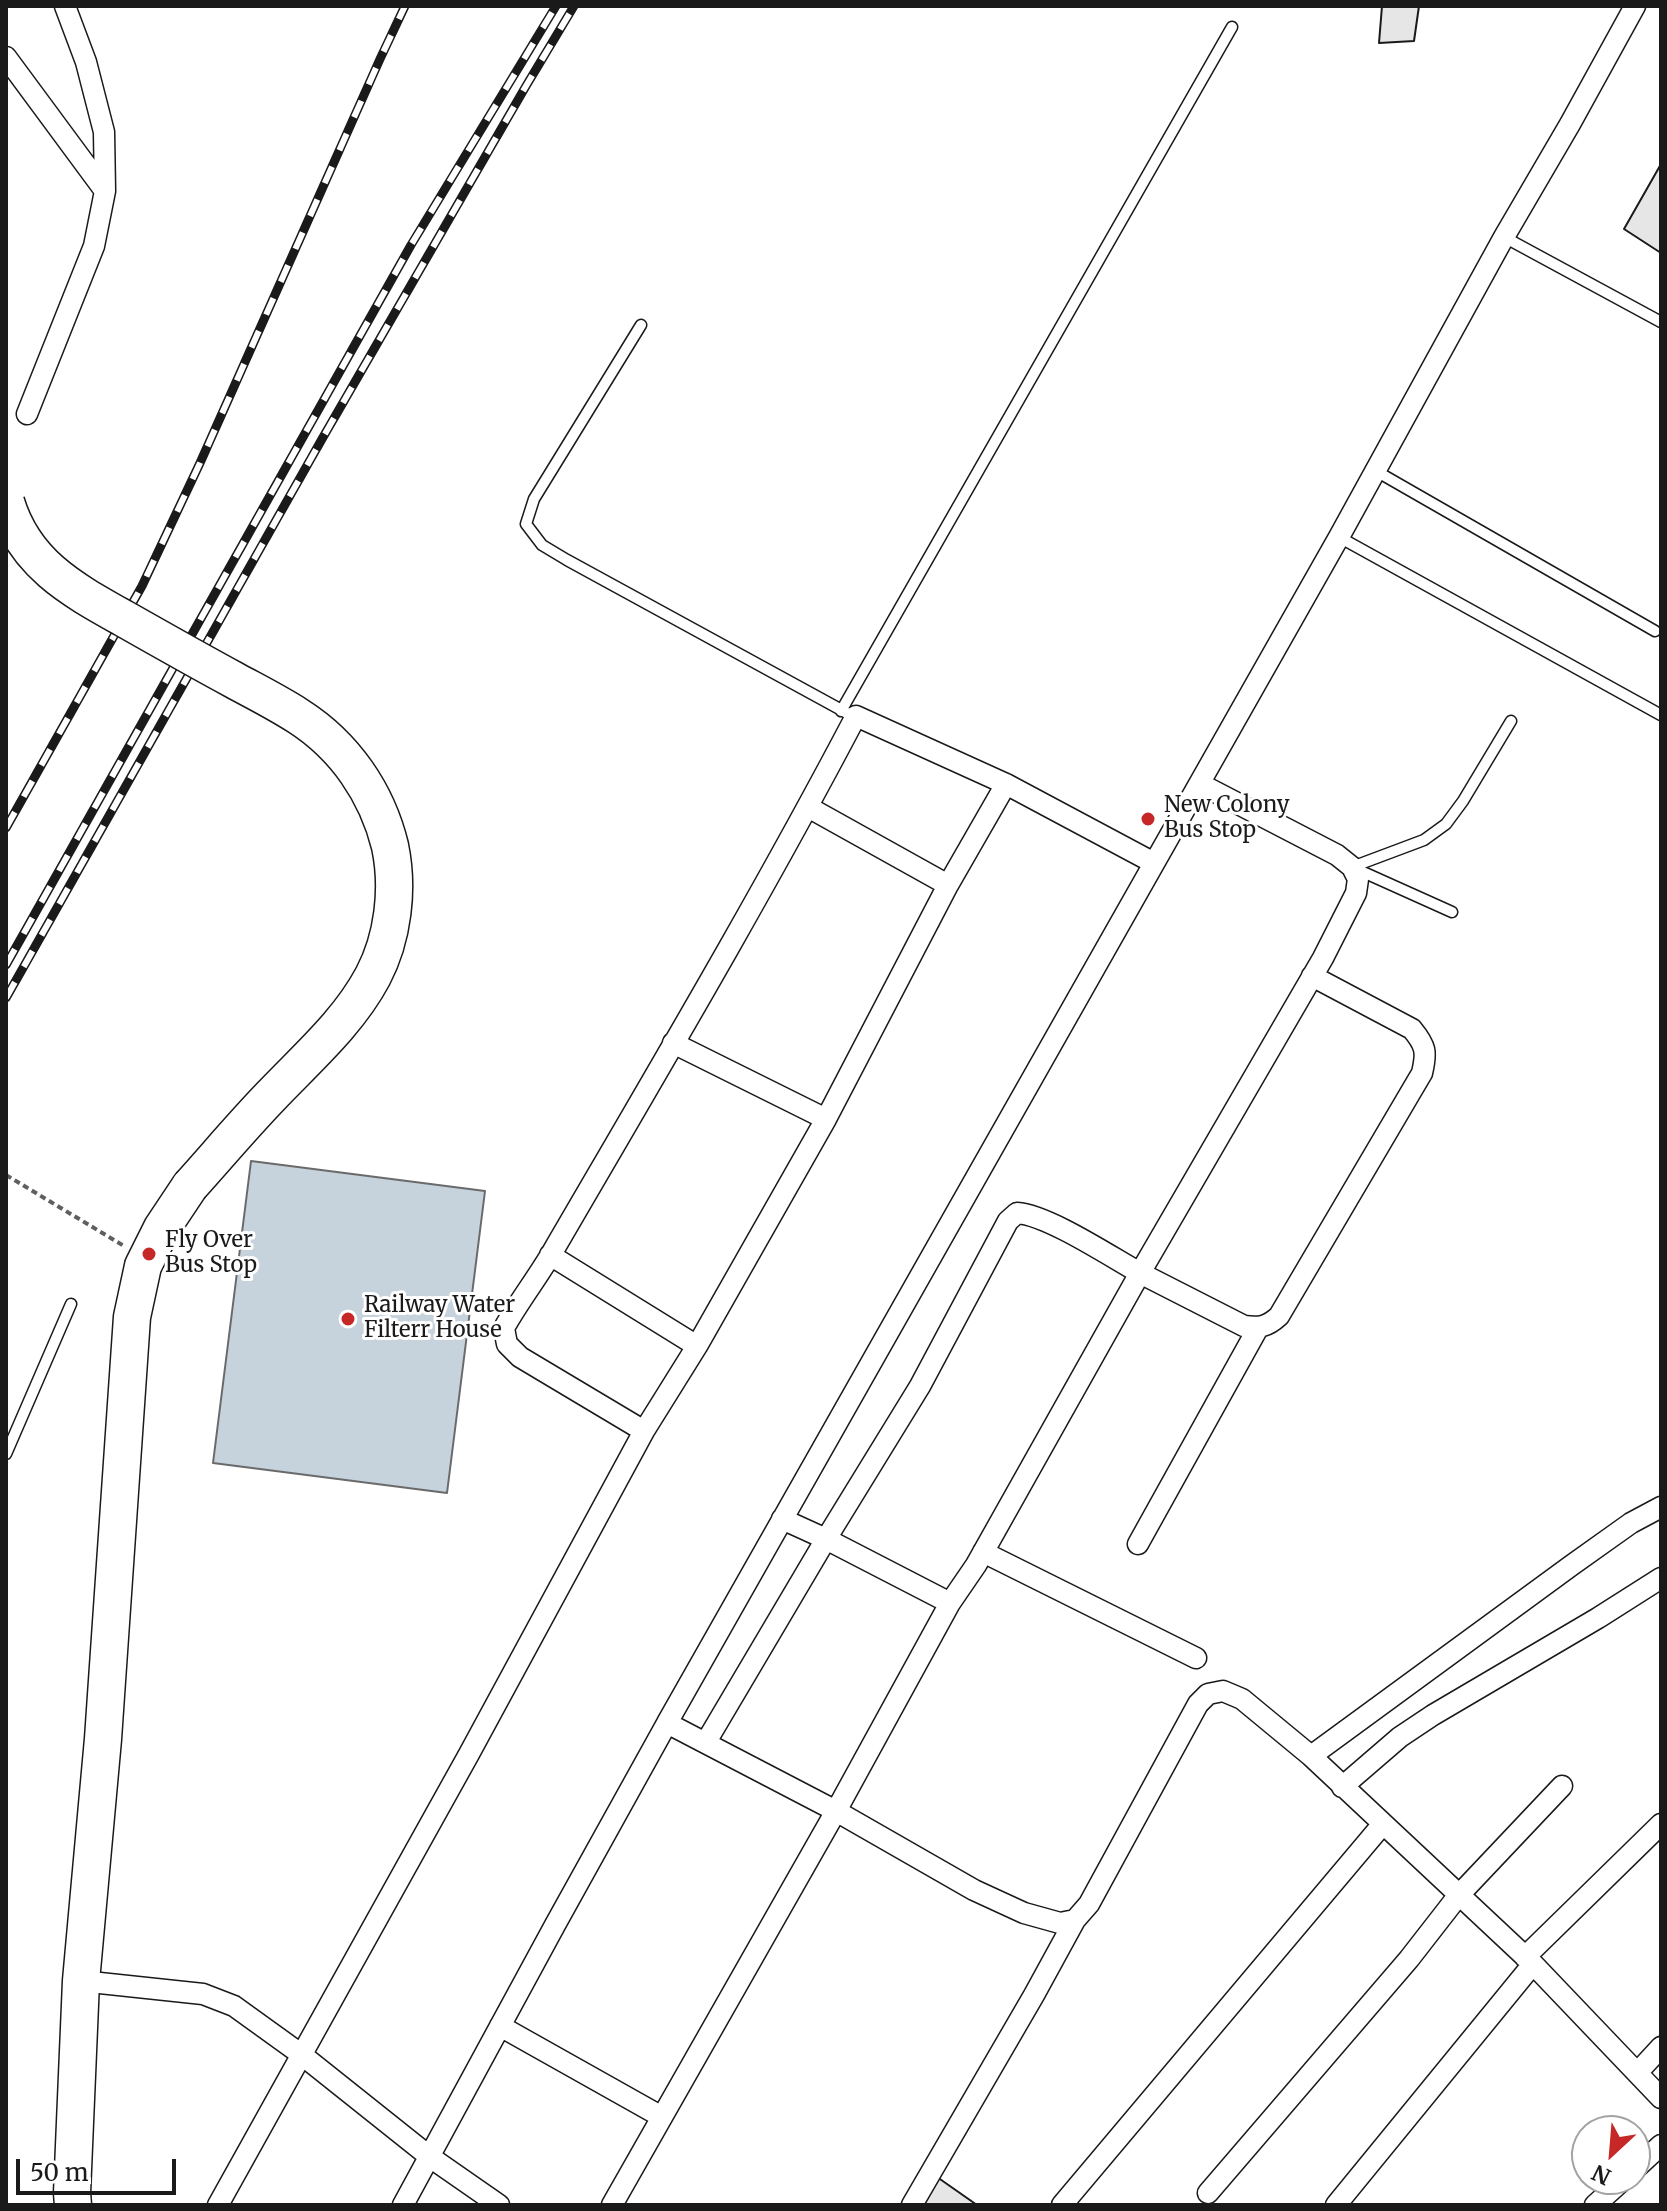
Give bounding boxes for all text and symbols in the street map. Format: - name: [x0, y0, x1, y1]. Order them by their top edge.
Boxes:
- place label: New Colony Bus Stop: [1164, 793, 1290, 844]
- marker: New Colony Bus Stop: [1139, 810, 1157, 828]
- place label: Fly Over Bus Stop: [165, 1228, 257, 1280]
- marker: Fly Over Bus Stop: [140, 1245, 158, 1263]
- place label: Railway Water Filterr House: [364, 1293, 515, 1344]
- marker: Railway Water Filterr House: [339, 1310, 357, 1328]
- north arrow: [1571, 2115, 1651, 2195]
- scale bar: [20, 2143, 180, 2193]
- text: 50 m: [30, 2157, 89, 2188]
- text: N: [1587, 2158, 1615, 2191]

